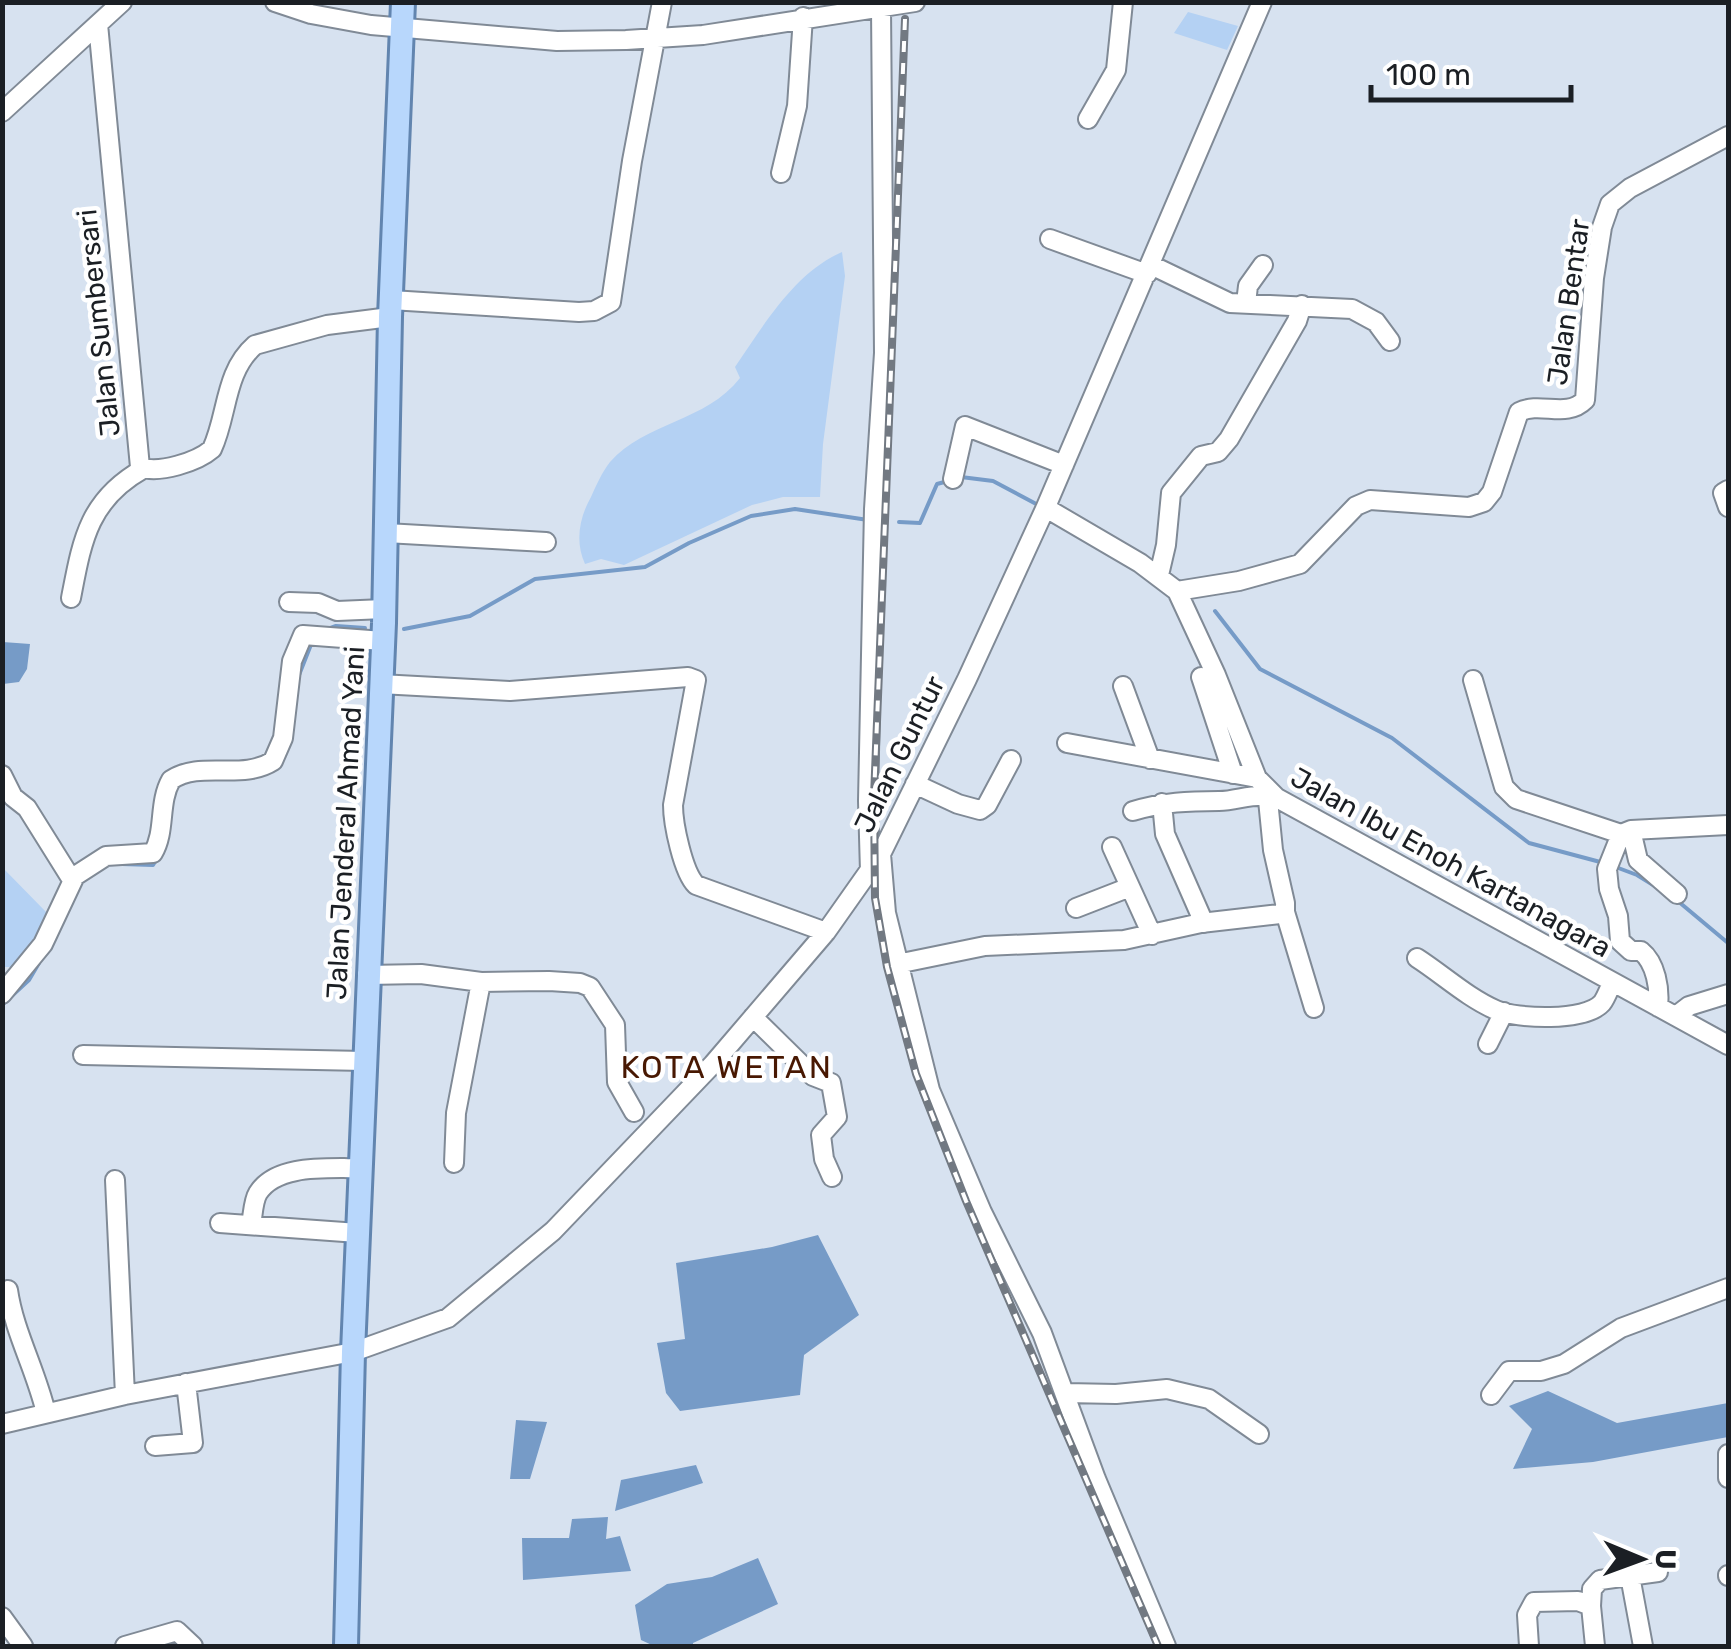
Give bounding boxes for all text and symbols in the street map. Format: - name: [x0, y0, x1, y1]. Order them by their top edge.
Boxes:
- scale bar: [1371, 40, 1571, 102]
- text: 100 m: [1386, 57, 1471, 93]
- street label: Jalan Sumbersari: [70, 208, 127, 438]
- street label: Jalan Bentar: [1541, 217, 1597, 387]
- street label: Jalan Jenderal Ahmad Yani: [320, 645, 371, 1001]
- street label: Jalan Guntur: [847, 670, 952, 838]
- street label: Jalan Ibu Enoh Kartanagara: [1285, 761, 1617, 964]
- district label: KOTA WETAN: [620, 1048, 834, 1086]
- north arrow: [1591, 1509, 1691, 1609]
- text: U: [1649, 1549, 1682, 1570]

